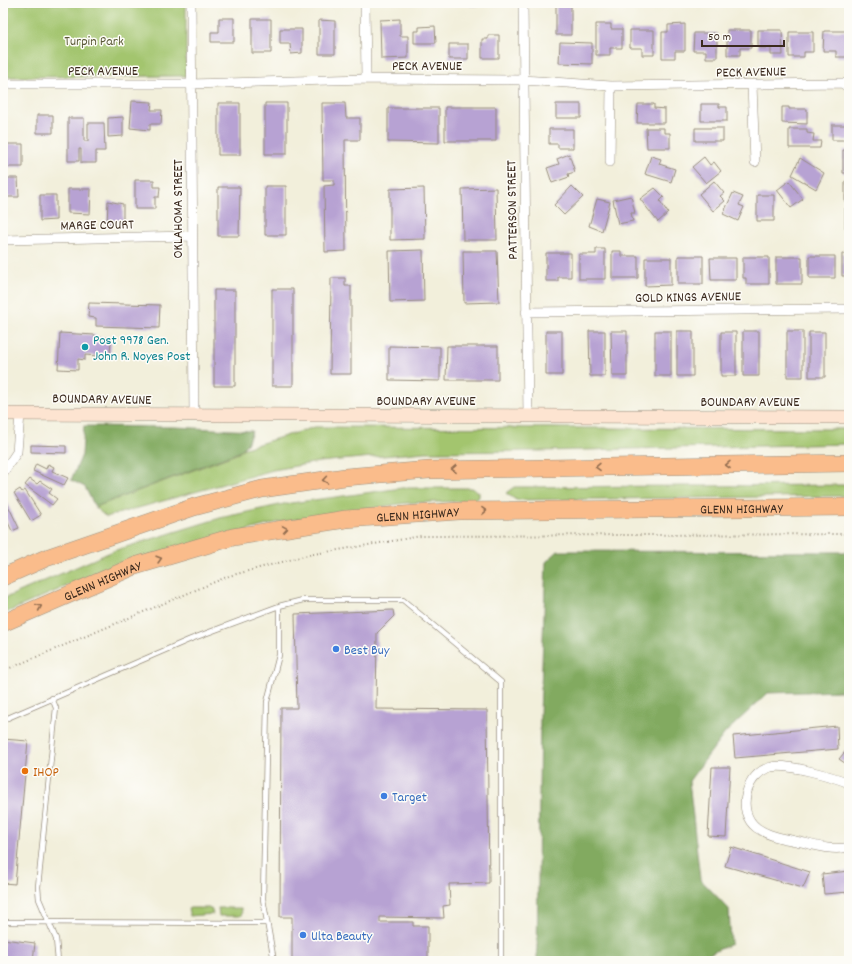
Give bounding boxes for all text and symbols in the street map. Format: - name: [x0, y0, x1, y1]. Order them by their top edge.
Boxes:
- scale bar: [702, 22, 784, 48]
- text: 50 m: [708, 29, 731, 46]
- park label: Turpin Park: [64, 32, 124, 52]
- street label: PECK AVENUE: [392, 57, 463, 77]
- street label: PECK AVENUE: [68, 62, 139, 82]
- street label: PECK AVENUE: [716, 62, 787, 84]
- street label: OKLAHOMA STREET: [169, 159, 189, 259]
- street label: PATTERSON STREET: [502, 160, 524, 260]
- street label: MARGE COURT: [60, 215, 134, 237]
- street label: GOLD KINGS AVENUE: [635, 287, 742, 309]
- place label: Post 9978 Gen. John R. Noyes Post: [93, 331, 190, 367]
- marker: Post 9978 Gen. John R. Noyes Post: [80, 342, 90, 352]
- street label: BOUNDARY AVEUNE: [52, 389, 152, 411]
- street label: BOUNDARY AVEUNE: [376, 392, 476, 412]
- street label: BOUNDARY AVEUNE: [700, 393, 800, 413]
- one-way arrow: [725, 461, 731, 469]
- one-way arrow: [595, 463, 601, 471]
- one-way arrow: [451, 465, 457, 473]
- one-way arrow: [322, 475, 328, 484]
- street label: GLENN HIGHWAY: [700, 500, 784, 521]
- street label: GLENN HIGHWAY: [376, 503, 460, 529]
- one-way arrow: [481, 506, 487, 515]
- one-way arrow: [282, 525, 289, 534]
- one-way arrow: [155, 555, 162, 564]
- street label: GLENN HIGHWAY: [61, 556, 145, 608]
- one-way arrow: [35, 604, 42, 612]
- place label: Best Buy: [344, 641, 390, 661]
- marker: Best Buy: [331, 644, 341, 654]
- place label: IHOP: [33, 763, 59, 783]
- marker: IHOP: [20, 766, 30, 776]
- place label: Target: [392, 788, 427, 808]
- marker: Target: [379, 791, 389, 801]
- place label: Ulta Beauty: [311, 927, 373, 947]
- marker: Ulta Beauty: [298, 930, 308, 940]

